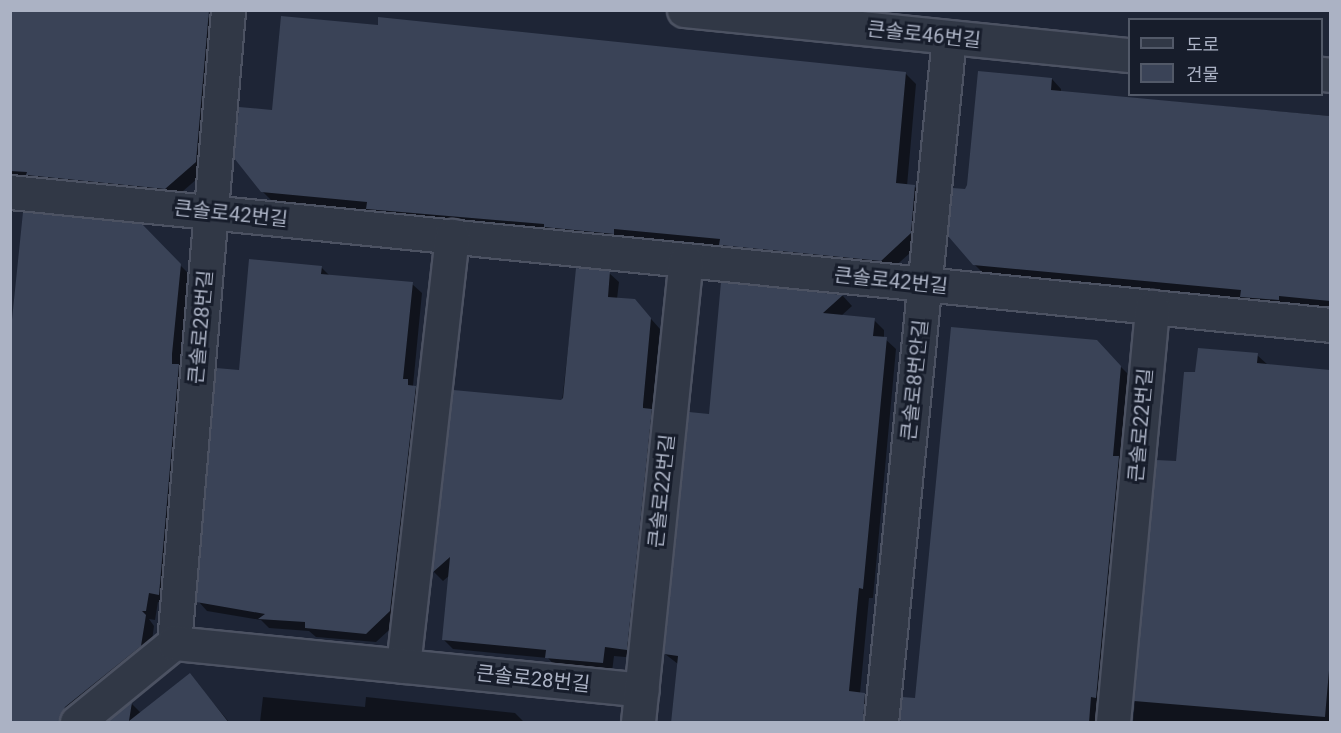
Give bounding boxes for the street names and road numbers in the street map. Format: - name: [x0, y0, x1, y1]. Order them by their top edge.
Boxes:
- street label: 큰솔로46번길: [866, 17, 982, 53]
- street label: 큰솔로42번길: [173, 196, 289, 232]
- street label: 큰솔로42번길: [833, 263, 949, 299]
- street label: 큰솔로28번길: [184, 269, 218, 385]
- street label: 큰솔로8번안길: [897, 318, 933, 442]
- street label: 큰솔로22번길: [1124, 367, 1158, 483]
- street label: 큰솔로22번길: [644, 433, 680, 549]
- street label: 큰솔로28번길: [475, 661, 591, 697]

